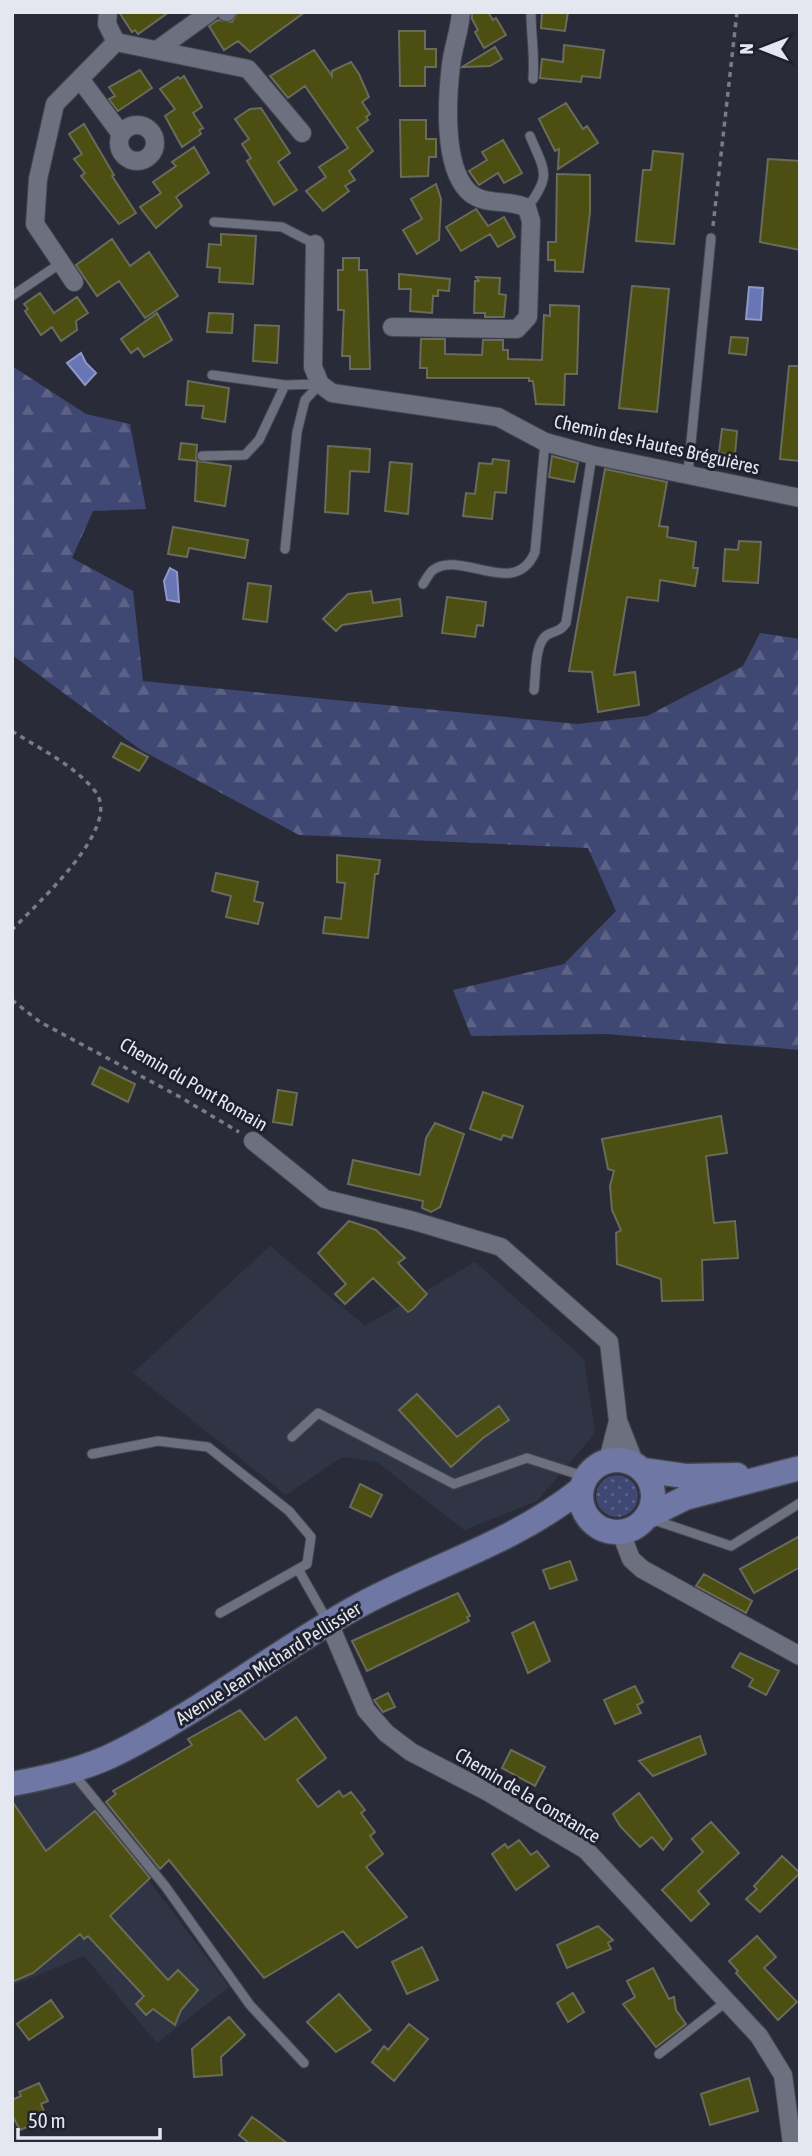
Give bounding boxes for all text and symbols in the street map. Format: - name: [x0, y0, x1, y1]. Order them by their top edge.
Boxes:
- north arrow: [728, 14, 798, 84]
- text: N: [735, 43, 757, 55]
- street label: Chemin des Hautes Bréguières: [552, 410, 762, 478]
- street label: Chemin du Pont Romain: [116, 1033, 272, 1135]
- street label: Avenue Jean Michard Pellissier: [171, 1597, 365, 1729]
- street label: Chemin de la Constance: [451, 1743, 605, 1847]
- scale bar: [18, 2096, 159, 2140]
- text: 50 m: [28, 2108, 66, 2132]

